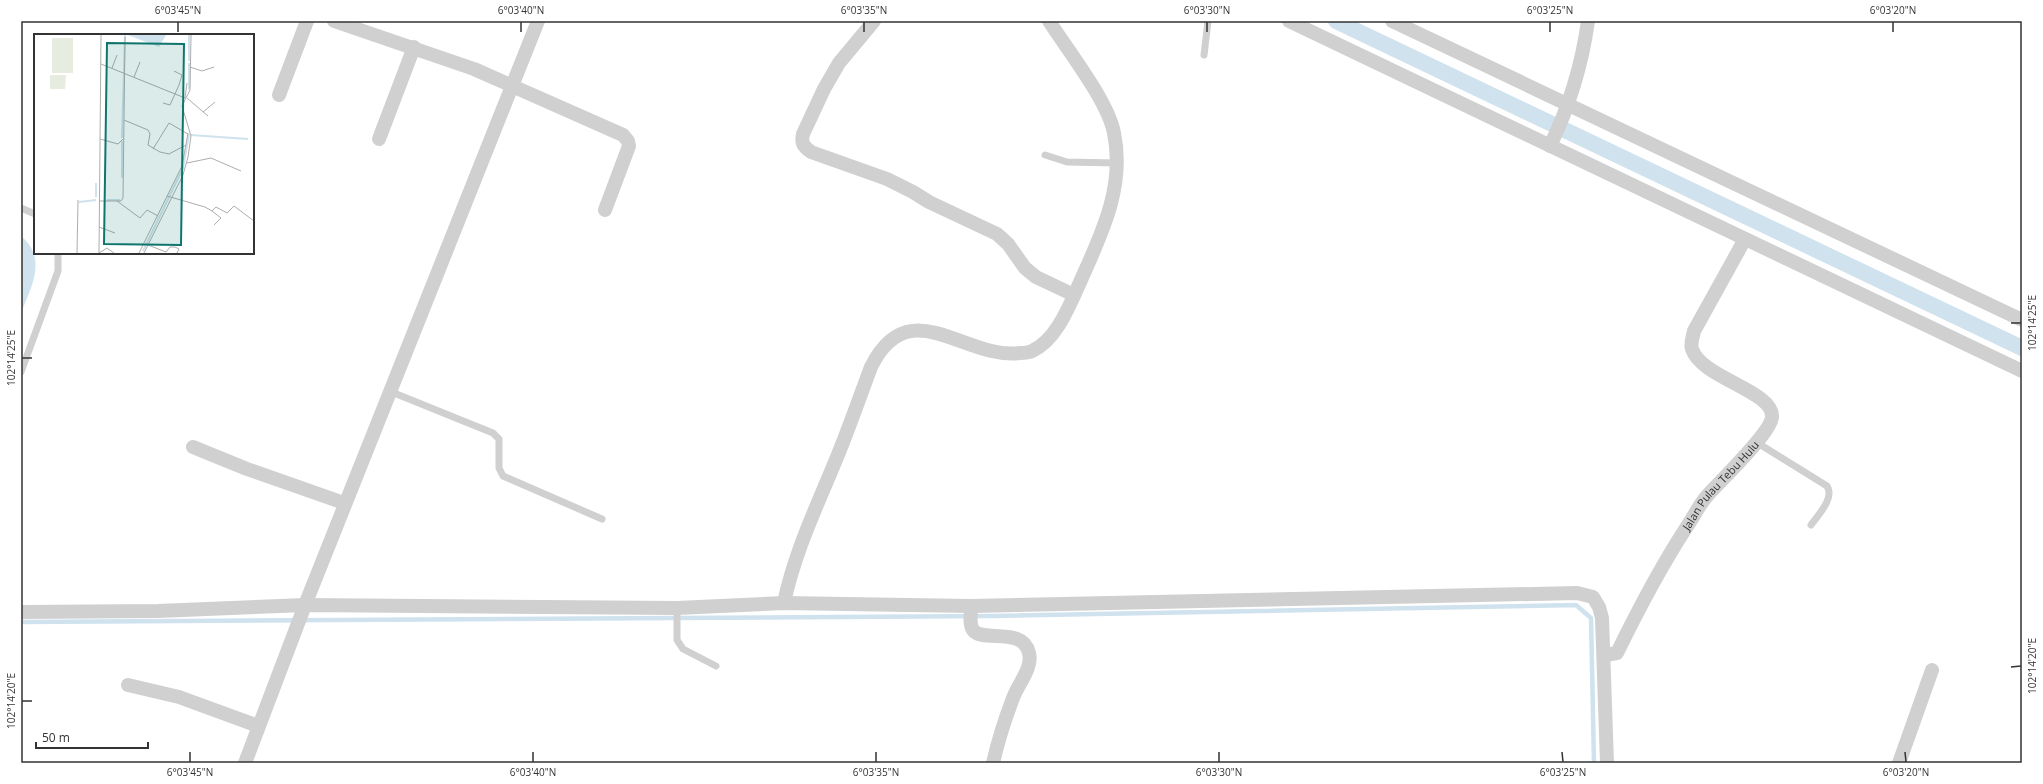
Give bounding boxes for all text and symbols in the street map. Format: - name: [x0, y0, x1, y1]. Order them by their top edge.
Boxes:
- text: 6°03'45"N: [155, 3, 201, 17]
- text: 6°03'40"N: [498, 3, 544, 17]
- text: 6°03'35"N: [841, 3, 887, 17]
- text: 6°03'30"N: [1184, 3, 1230, 17]
- text: 6°03'25"N: [1527, 3, 1573, 17]
- text: 6°03'20"N: [1870, 3, 1916, 17]
- inset map: [34, 34, 254, 254]
- text: 102°14'25"E: [2025, 295, 2039, 351]
- text: 102°14'25"E: [4, 330, 18, 386]
- street label: Jalan Pulau Tebu Hulu: [1678, 437, 1762, 534]
- text: 102°14'20"E: [2025, 638, 2039, 694]
- text: 102°14'20"E: [4, 673, 18, 729]
- scale bar: [36, 724, 148, 750]
- text: 50 m: [42, 729, 70, 746]
- text: 6°03'45"N: [167, 765, 213, 779]
- text: 6°03'40"N: [510, 765, 556, 779]
- text: 6°03'35"N: [853, 765, 899, 779]
- text: 6°03'30"N: [1196, 765, 1242, 779]
- text: 6°03'25"N: [1540, 765, 1586, 779]
- text: 6°03'20"N: [1883, 765, 1929, 779]

